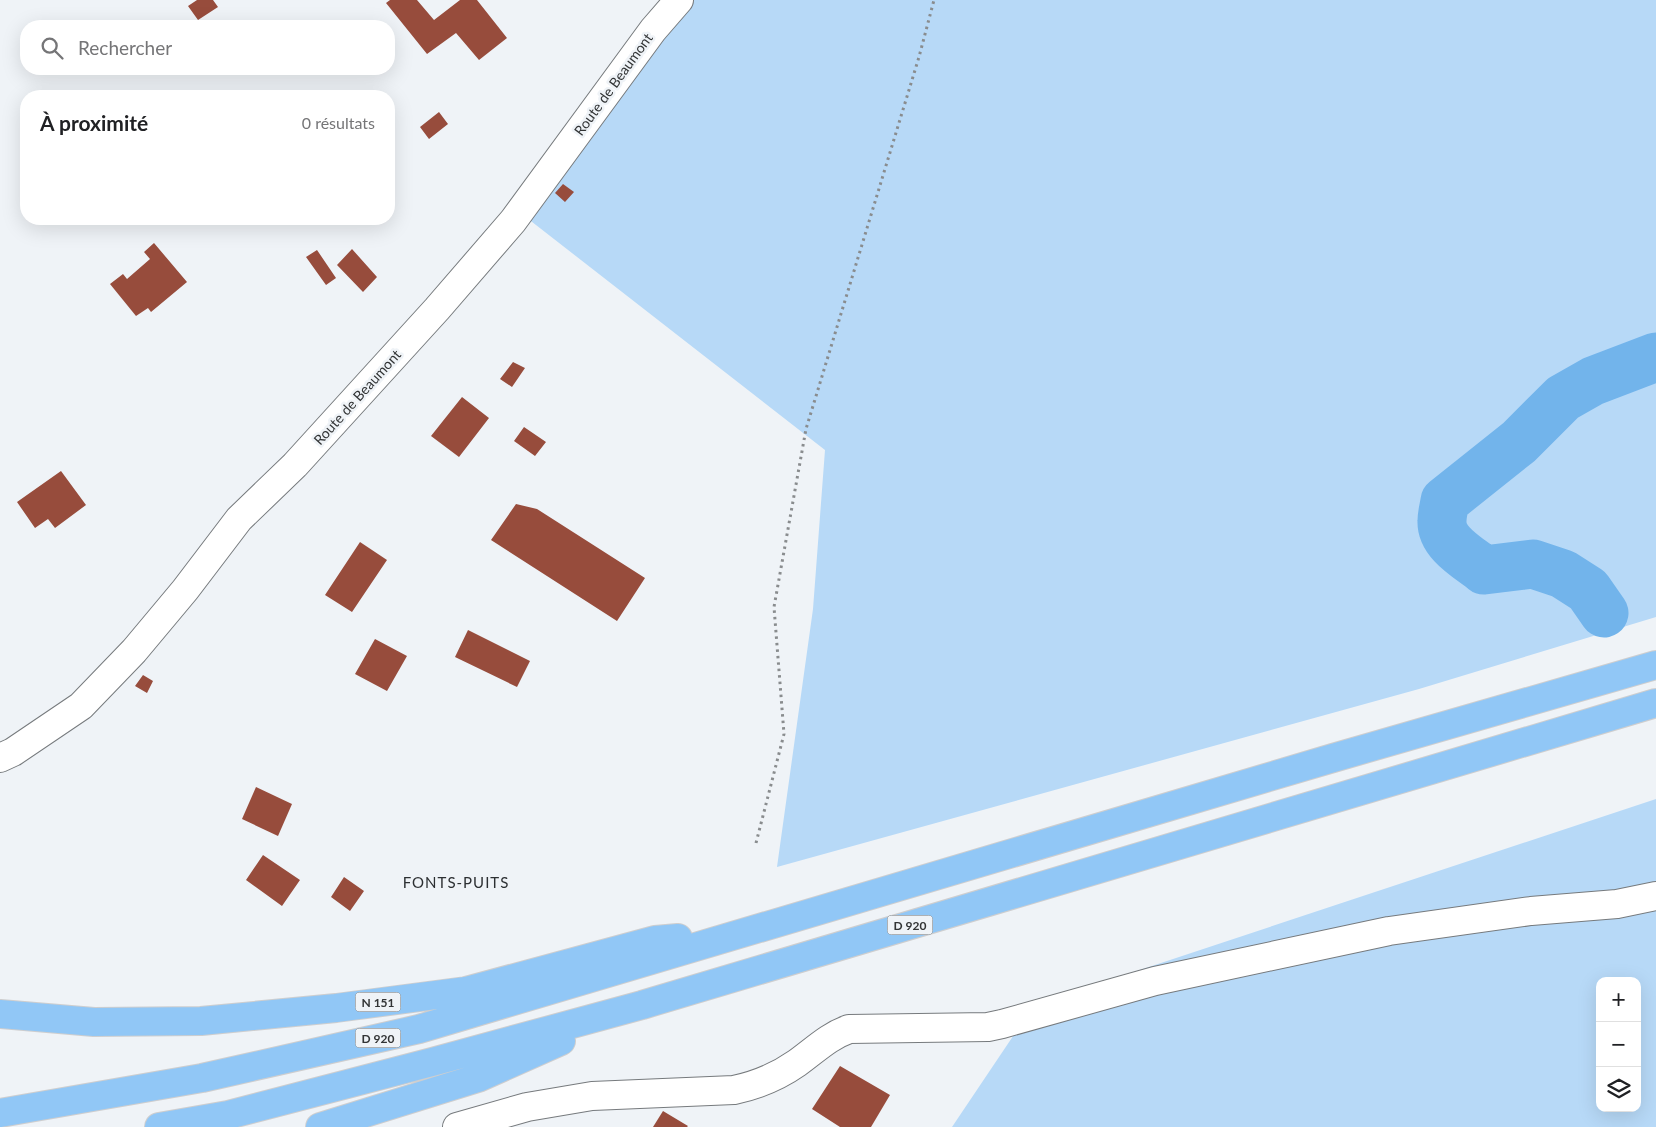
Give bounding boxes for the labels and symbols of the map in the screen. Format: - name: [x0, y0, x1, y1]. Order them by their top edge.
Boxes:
- street label: Route de Beaumont: [570, 30, 656, 138]
- street label: Route de Beaumont: [310, 346, 404, 448]
- district label: FONTS-PUITS: [403, 873, 509, 891]
- road number: D 920: [888, 916, 932, 934]
- road number: N 151: [356, 992, 400, 1012]
- road number: D 920: [356, 1028, 400, 1048]

